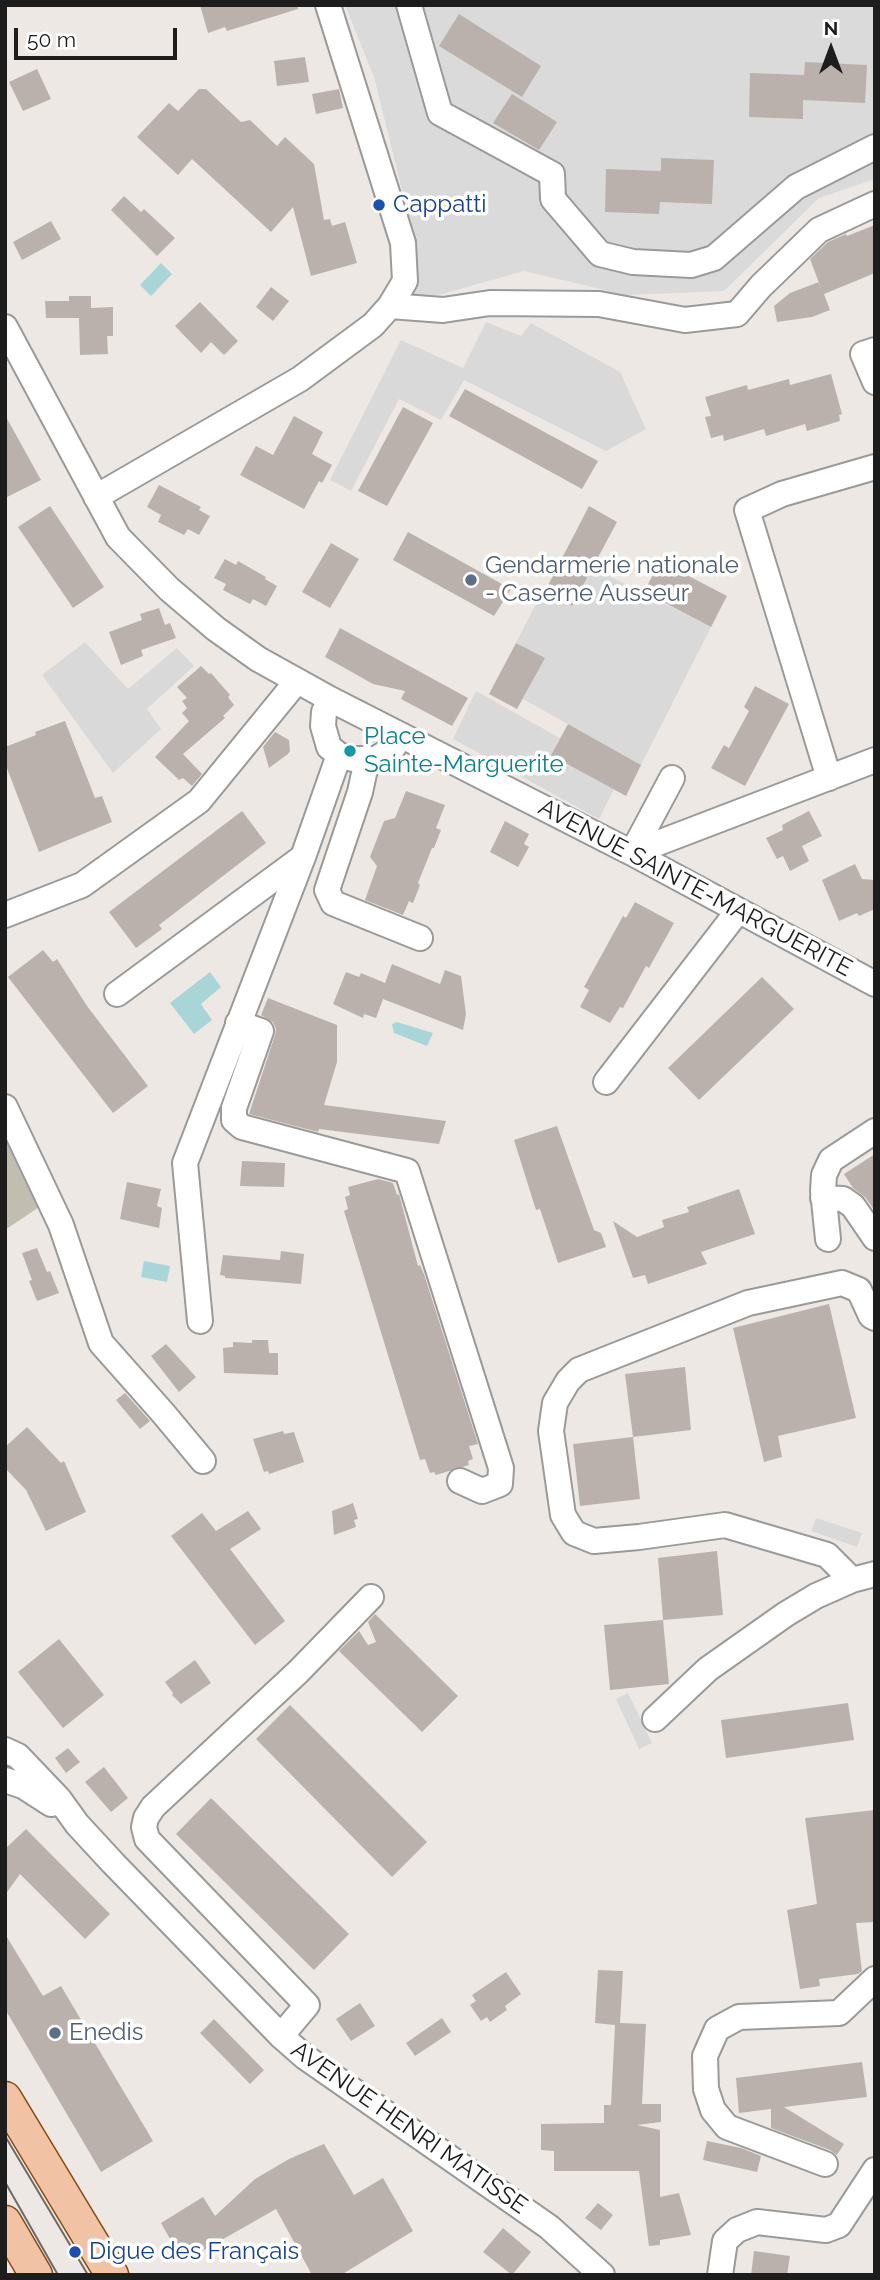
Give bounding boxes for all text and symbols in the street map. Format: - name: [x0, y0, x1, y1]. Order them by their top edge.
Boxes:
- scale bar: [18, 14, 180, 58]
- north arrow: [796, 14, 866, 84]
- text: N: [824, 17, 838, 39]
- text: 50 m: [27, 27, 76, 52]
- place label: Cappatti: [393, 191, 486, 219]
- marker: Cappatti: [371, 197, 387, 213]
- place label: Gendarmerie nationale - Caserne Ausseur: [485, 552, 739, 608]
- marker: Gendarmerie nationale - Caserne Ausseur: [463, 572, 479, 588]
- place label: Place Sainte-Marguerite: [364, 723, 564, 779]
- marker: Place Sainte-Marguerite: [342, 743, 358, 759]
- street label: AVENUE SAINTE-MARGUERITE: [533, 793, 857, 983]
- place label: Enedis: [69, 2019, 143, 2047]
- marker: Enedis: [47, 2025, 63, 2041]
- street label: AVENUE HENRI MATISSE: [285, 2035, 533, 2221]
- place label: Digue des Français: [89, 2238, 299, 2266]
- marker: Digue des Français: [67, 2244, 83, 2260]

